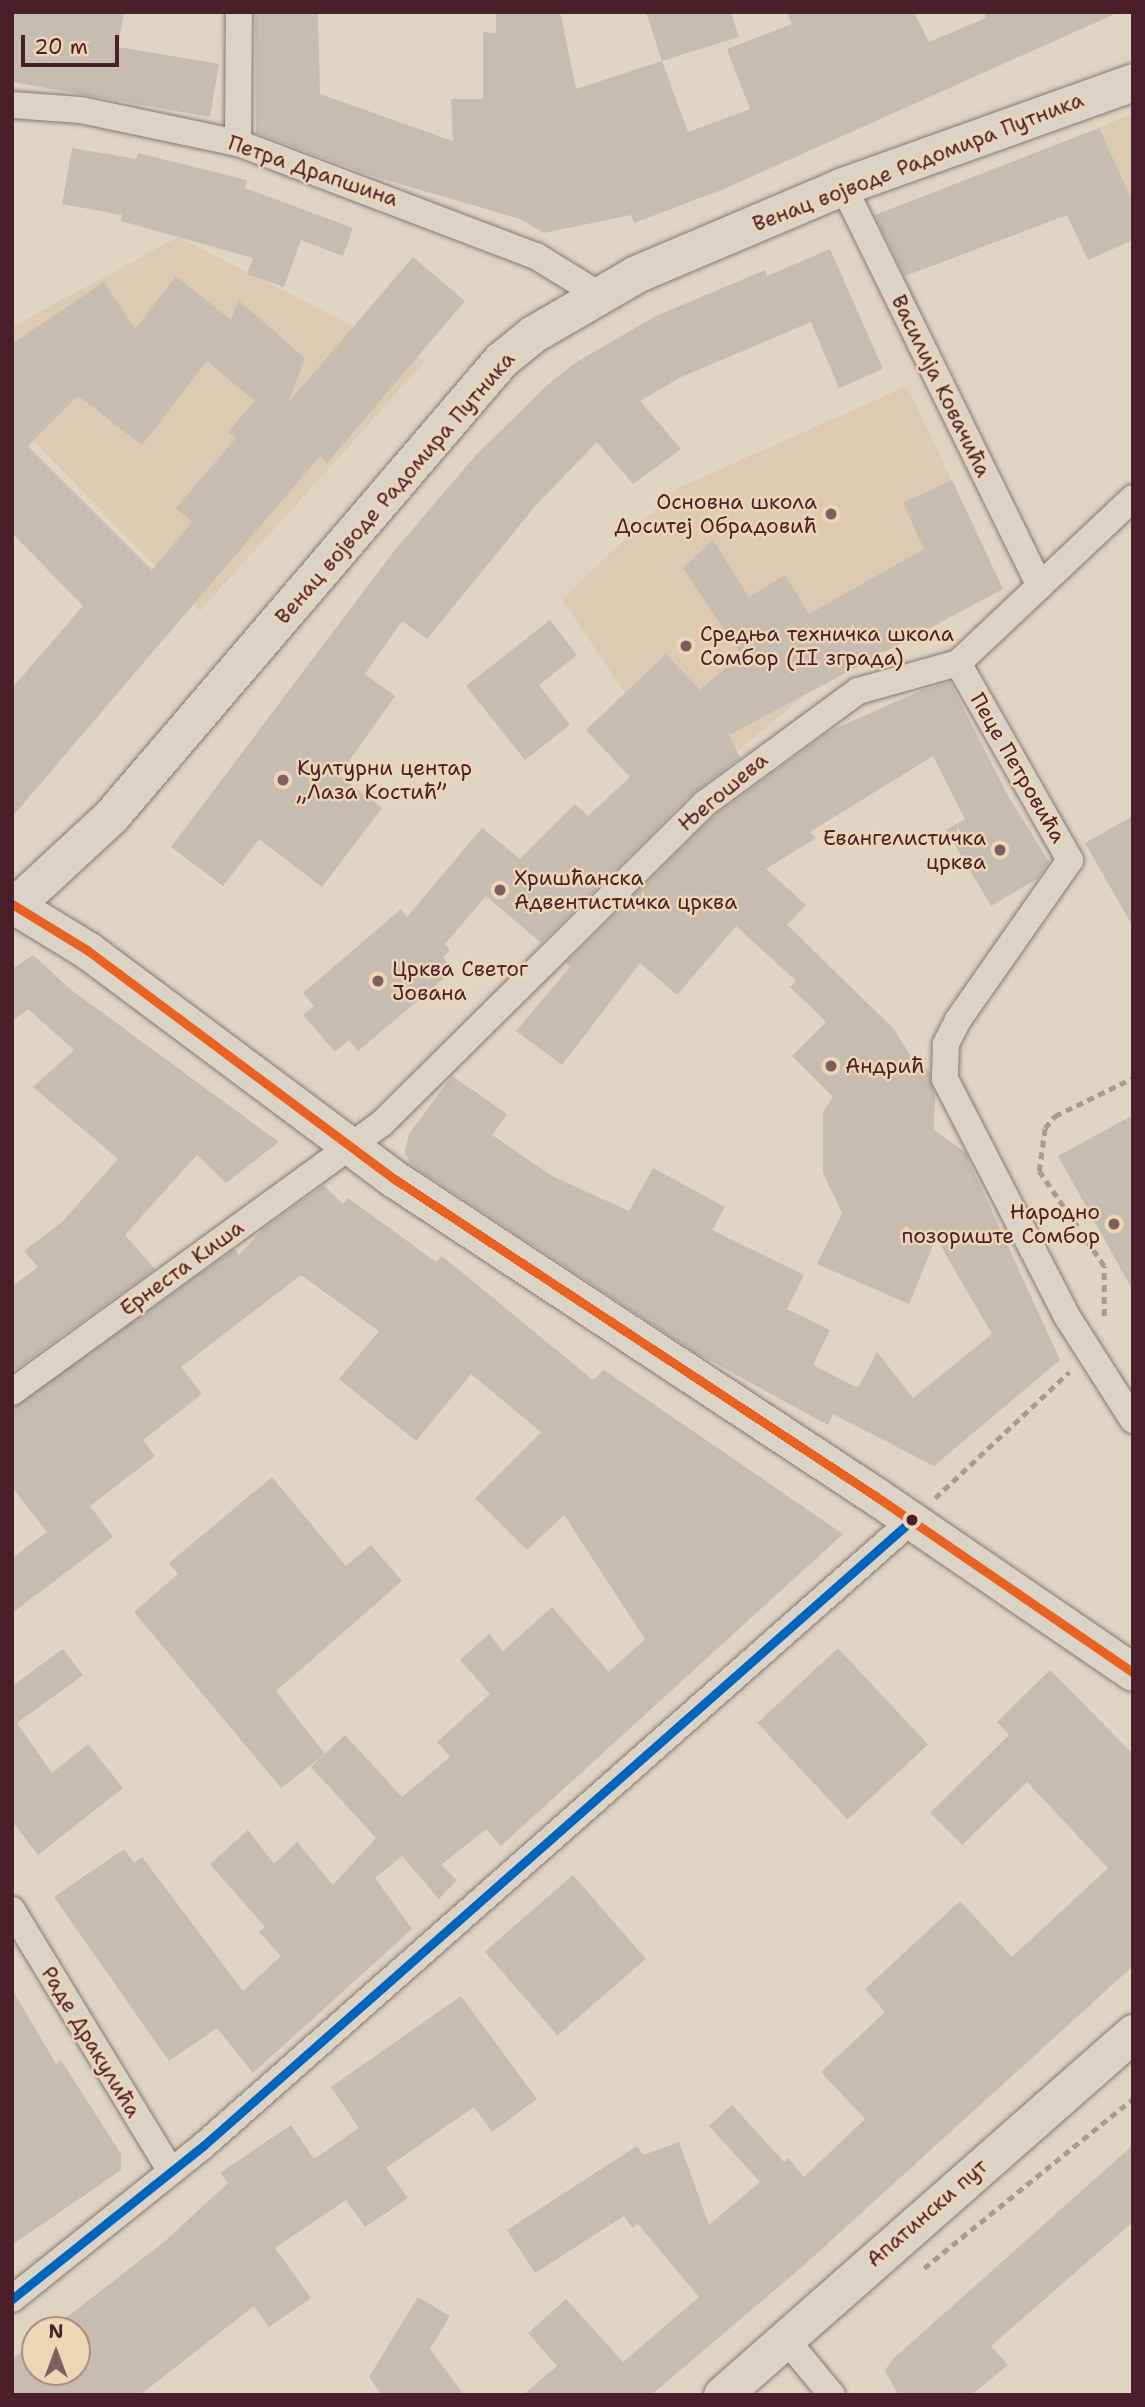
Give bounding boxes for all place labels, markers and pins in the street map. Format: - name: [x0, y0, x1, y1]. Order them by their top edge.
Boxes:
- place label: Основна школа Доситеј Обрадовић: [614, 489, 817, 539]
- marker: Основна школа Доситеј Обрадовић: [823, 506, 839, 522]
- place label: Средња техничка школа Сомбор (II зграда): [700, 621, 954, 671]
- marker: Средња техничка школа Сомбор (II зграда): [678, 638, 694, 654]
- place label: Културни центар „Лаза Костић”: [297, 755, 472, 805]
- marker: Културни центар „Лаза Костић”: [275, 772, 291, 788]
- place label: Евангелистичка црква: [823, 825, 986, 875]
- marker: Евангелистичка црква: [992, 842, 1008, 858]
- place label: Хришћанска Адвентистичка црква: [514, 865, 737, 915]
- marker: Хришћанска Адвентистичка црква: [492, 882, 508, 898]
- place label: Црква Светог Јована: [392, 956, 528, 1006]
- marker: Црква Светог Јована: [370, 973, 386, 989]
- place label: Андрић: [845, 1053, 924, 1079]
- marker: Андрић: [823, 1058, 839, 1074]
- place label: Народно позориште Сомбор: [901, 1199, 1100, 1249]
- marker: Народно позориште Сомбор: [1106, 1216, 1122, 1232]
- unlabelled marker: [905, 1513, 919, 1527]

